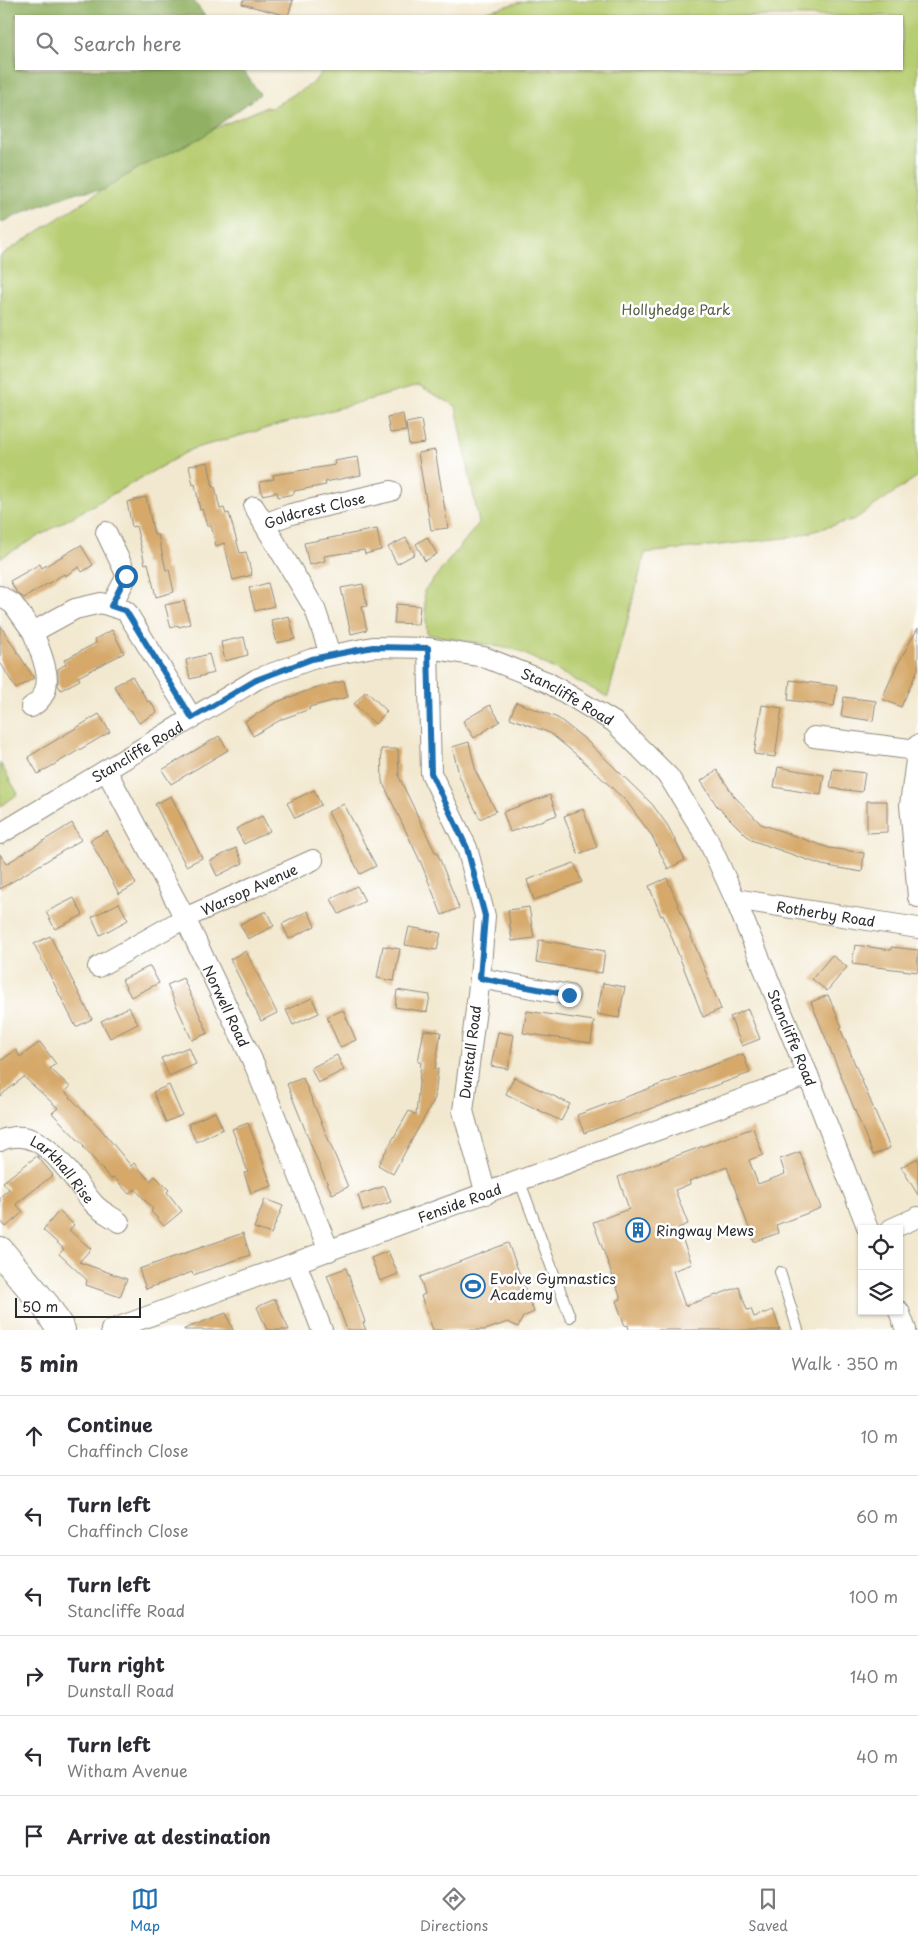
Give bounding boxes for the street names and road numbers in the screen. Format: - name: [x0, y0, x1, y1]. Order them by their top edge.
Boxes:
- street label: Goldcrest Close: [261, 487, 367, 534]
- street label: Stancliffe Road: [518, 662, 618, 730]
- street label: Stancliffe Road: [87, 716, 187, 787]
- street label: Warsop Avenue: [197, 858, 301, 920]
- street label: Rotherby Road: [775, 895, 877, 932]
- street label: Norwell Road: [198, 961, 255, 1050]
- street label: Stancliffe Road: [763, 986, 822, 1089]
- street label: Dunstall Road: [454, 1004, 486, 1100]
- street label: Larkhall Rise: [27, 1130, 100, 1208]
- street label: Fenside Road: [415, 1178, 504, 1227]

